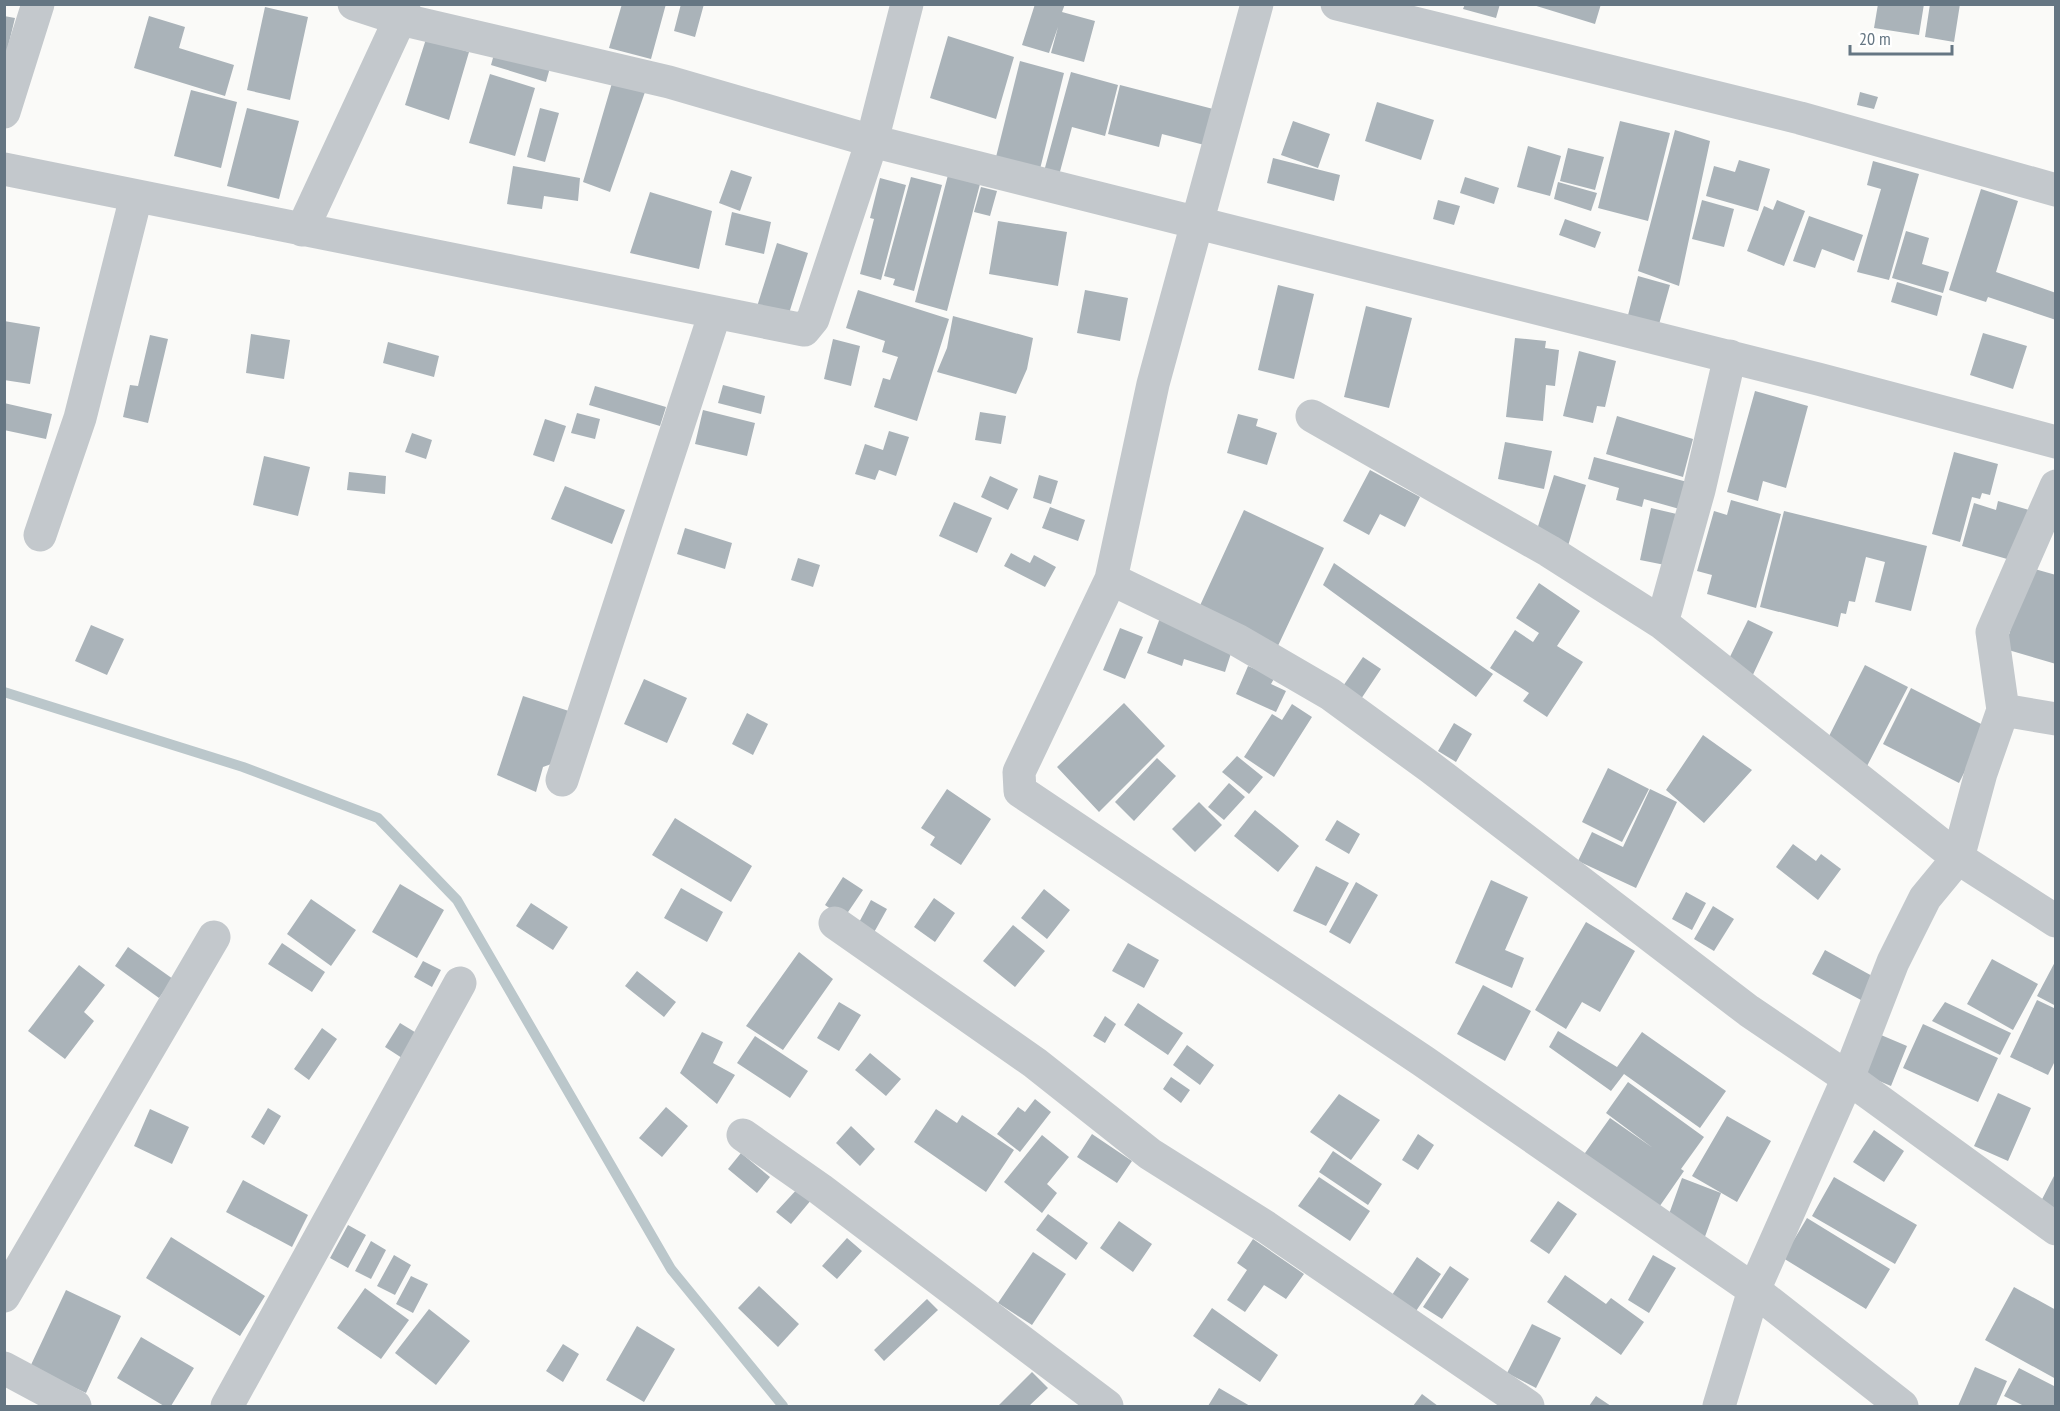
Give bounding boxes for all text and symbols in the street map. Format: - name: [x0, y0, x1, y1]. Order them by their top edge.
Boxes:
- scale bar: [1850, 18, 1952, 56]
- text: 20 m: [1859, 27, 1891, 50]

